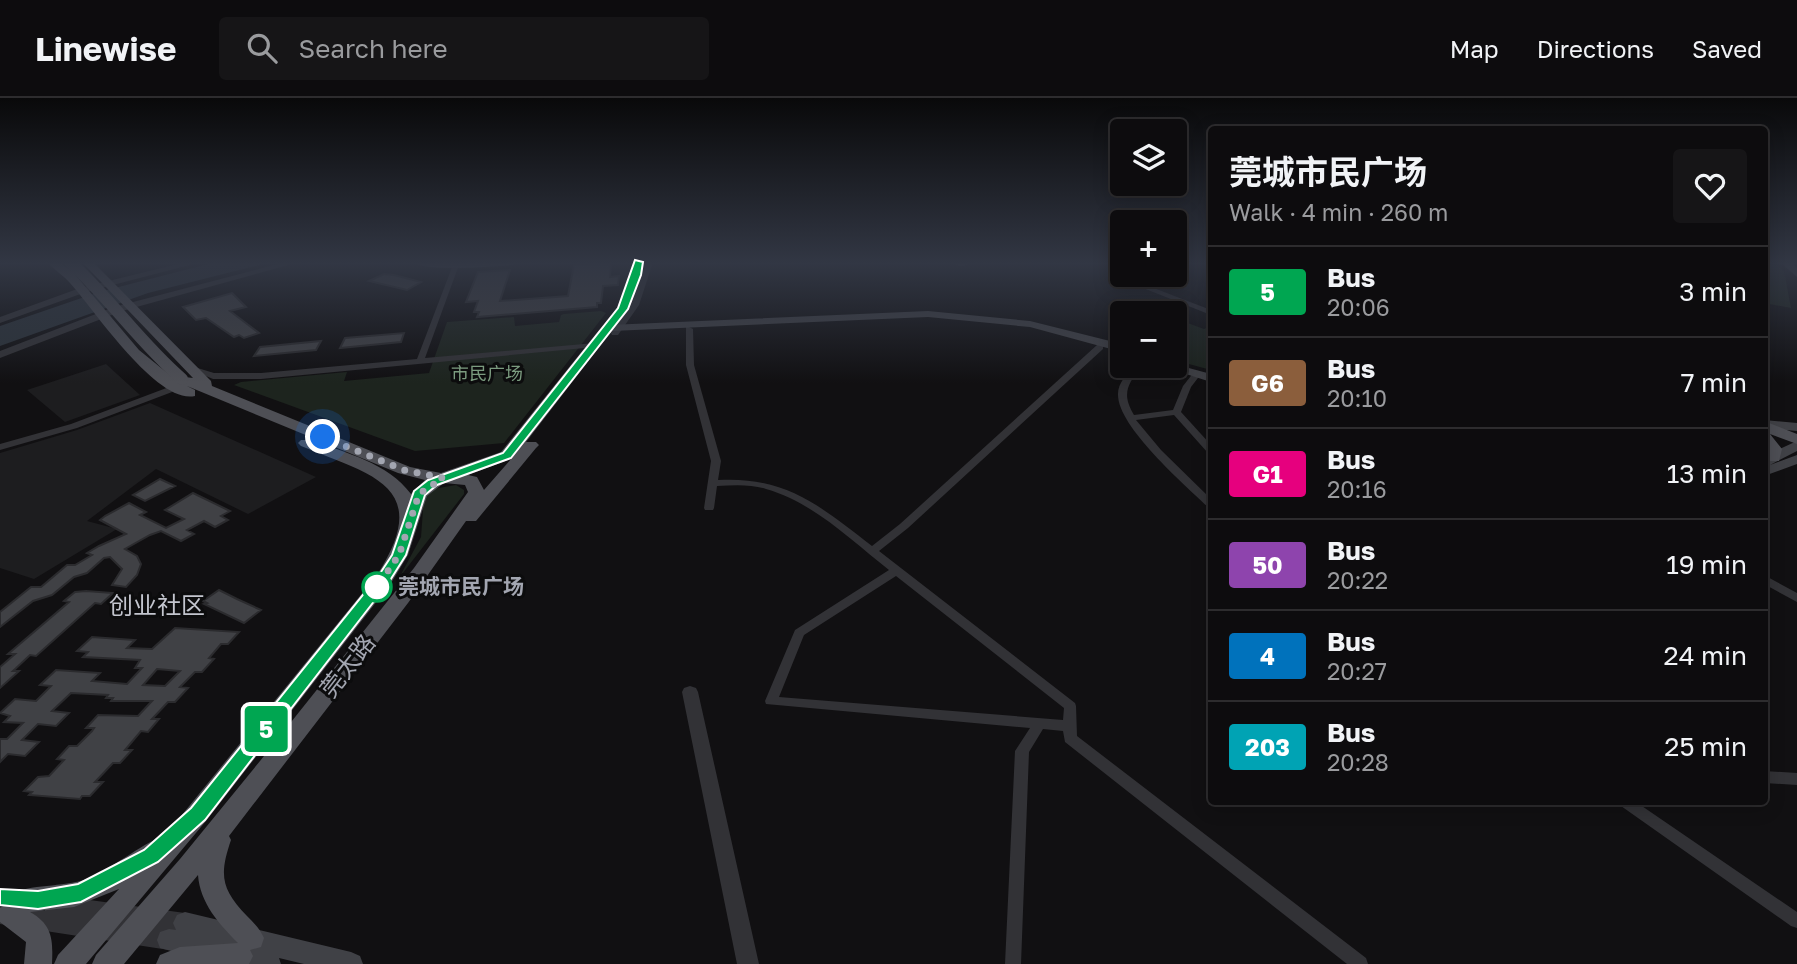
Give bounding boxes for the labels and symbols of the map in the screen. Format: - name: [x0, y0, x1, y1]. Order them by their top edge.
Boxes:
- park label: 市民广场: [451, 362, 523, 384]
- your location: [305, 419, 340, 454]
- marker: 莞城市民广场: [362, 572, 392, 602]
- place label: 莞城市民广场: [398, 573, 524, 599]
- district label: 创业社区: [109, 590, 205, 619]
- street label: 莞太路: [313, 628, 380, 702]
- line badge: 5: [243, 706, 289, 752]

